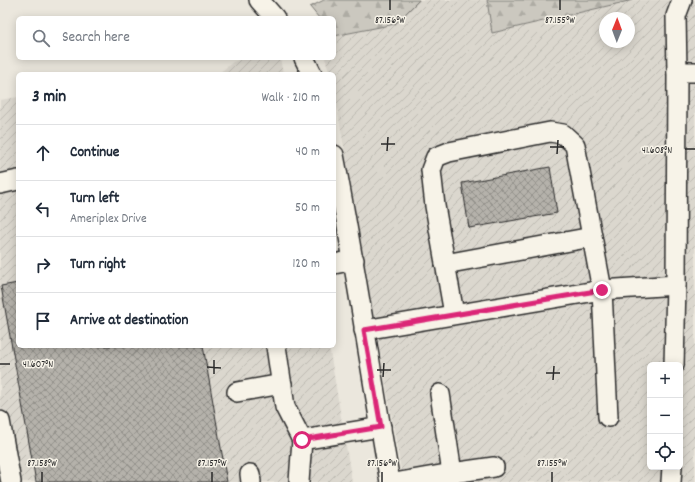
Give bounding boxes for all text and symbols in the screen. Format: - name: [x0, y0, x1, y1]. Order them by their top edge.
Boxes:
- north arrow: [599, 12, 635, 48]
- text: 87.156°W: [375, 14, 405, 28]
- text: 87.155°W: [545, 14, 575, 28]
- search box: [16, 16, 336, 60]
- icon: search: [30, 27, 52, 49]
- text: Search here: [62, 27, 130, 49]
- text: 3 min: [32, 86, 66, 110]
- text: Walk · 210 m: [262, 89, 320, 108]
- icon: ahead: [32, 142, 54, 164]
- text: Continue: [70, 142, 119, 164]
- text: 40 m: [296, 143, 320, 162]
- text: 41.608°N: [642, 144, 672, 158]
- text: Turn left: [70, 188, 119, 210]
- icon: left: [32, 198, 54, 220]
- text: 50 m: [295, 199, 320, 218]
- text: Ameriplex Drive: [70, 210, 147, 229]
- icon: right: [32, 254, 54, 276]
- text: Turn right: [70, 254, 126, 276]
- text: 120 m: [292, 255, 320, 274]
- route end: [593, 281, 611, 299]
- icon: arrive: [32, 310, 54, 332]
- text: Arrive at destination: [70, 310, 188, 332]
- text: 41.607°N: [23, 358, 53, 372]
- map controls: [647, 362, 683, 470]
- button: +: [647, 362, 683, 398]
- button: −: [647, 398, 683, 434]
- route start: [293, 431, 311, 449]
- button: locate: [647, 434, 683, 470]
- text: 87.158°W: [27, 457, 57, 471]
- text: 87.157°W: [197, 457, 227, 471]
- text: 87.156°W: [367, 457, 397, 471]
- text: 87.155°W: [537, 457, 567, 471]

